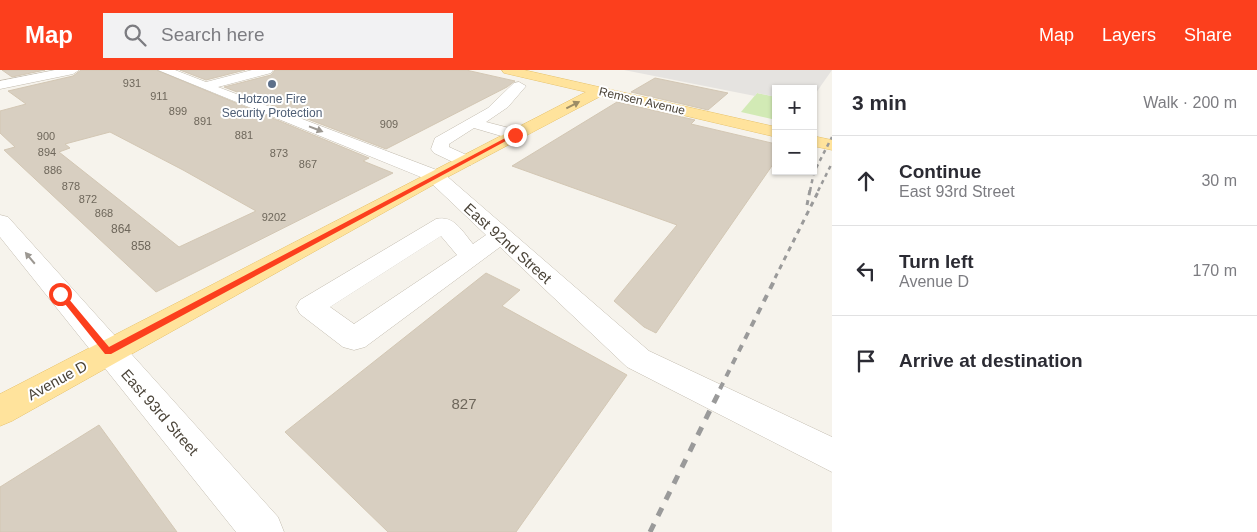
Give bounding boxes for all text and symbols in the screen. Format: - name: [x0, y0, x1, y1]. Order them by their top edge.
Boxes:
- search box: [103, 13, 453, 58]
- text: Map: [25, 21, 73, 48]
- icon: search: [121, 21, 149, 49]
- text: Search here: [161, 24, 265, 45]
- text: Map: [1039, 25, 1074, 45]
- text: Layers: [1102, 25, 1156, 45]
- text: Share: [1184, 25, 1232, 45]
- house number: 931: [123, 77, 141, 89]
- marker: Hotzone Fire Security Protection: [266, 78, 278, 90]
- street label: Remsen Avenue: [598, 84, 687, 118]
- map controls: [772, 85, 817, 175]
- button: +: [772, 85, 817, 130]
- house number: 911: [150, 90, 168, 102]
- text: 3 min: [852, 91, 907, 114]
- place label: Hotzone Fire Security Protection: [222, 92, 322, 120]
- text: Walk · 200 m: [1143, 94, 1237, 111]
- one-way arrow: [566, 101, 580, 109]
- house number: 899: [169, 105, 187, 117]
- house number: 891: [194, 115, 212, 127]
- house number: 909: [380, 118, 398, 130]
- route end: [504, 124, 527, 147]
- one-way arrow: [309, 125, 324, 133]
- house number: 881: [235, 129, 253, 141]
- house number: 900: [37, 130, 55, 142]
- button: −: [772, 130, 817, 175]
- house number: 894: [38, 146, 56, 158]
- house number: 873: [270, 147, 288, 159]
- house number: 867: [299, 158, 317, 170]
- text: Continue: [899, 161, 981, 182]
- house number: 886: [44, 164, 62, 176]
- icon: ahead: [852, 167, 880, 195]
- text: 30 m: [1201, 172, 1237, 189]
- house number: 878: [62, 180, 80, 192]
- text: East 93rd Street: [899, 183, 1015, 200]
- house number: 872: [79, 193, 97, 205]
- street label: East 92nd Street: [461, 199, 556, 287]
- house number: 868: [95, 207, 113, 219]
- house number: 9202: [262, 211, 286, 223]
- house number: 864: [111, 222, 131, 236]
- house number: 858: [131, 239, 151, 253]
- text: Turn left: [899, 251, 974, 272]
- one-way arrow: [25, 252, 36, 265]
- icon: left: [852, 257, 880, 285]
- text: 170 m: [1193, 262, 1237, 279]
- text: Avenue D: [899, 273, 969, 290]
- route start: [49, 283, 72, 306]
- icon: arrive: [852, 347, 880, 375]
- text: Arrive at destination: [899, 350, 1083, 371]
- street label: Avenue D: [24, 357, 90, 403]
- street label: East 93rd Street: [118, 366, 203, 459]
- house number: 827: [451, 395, 477, 412]

